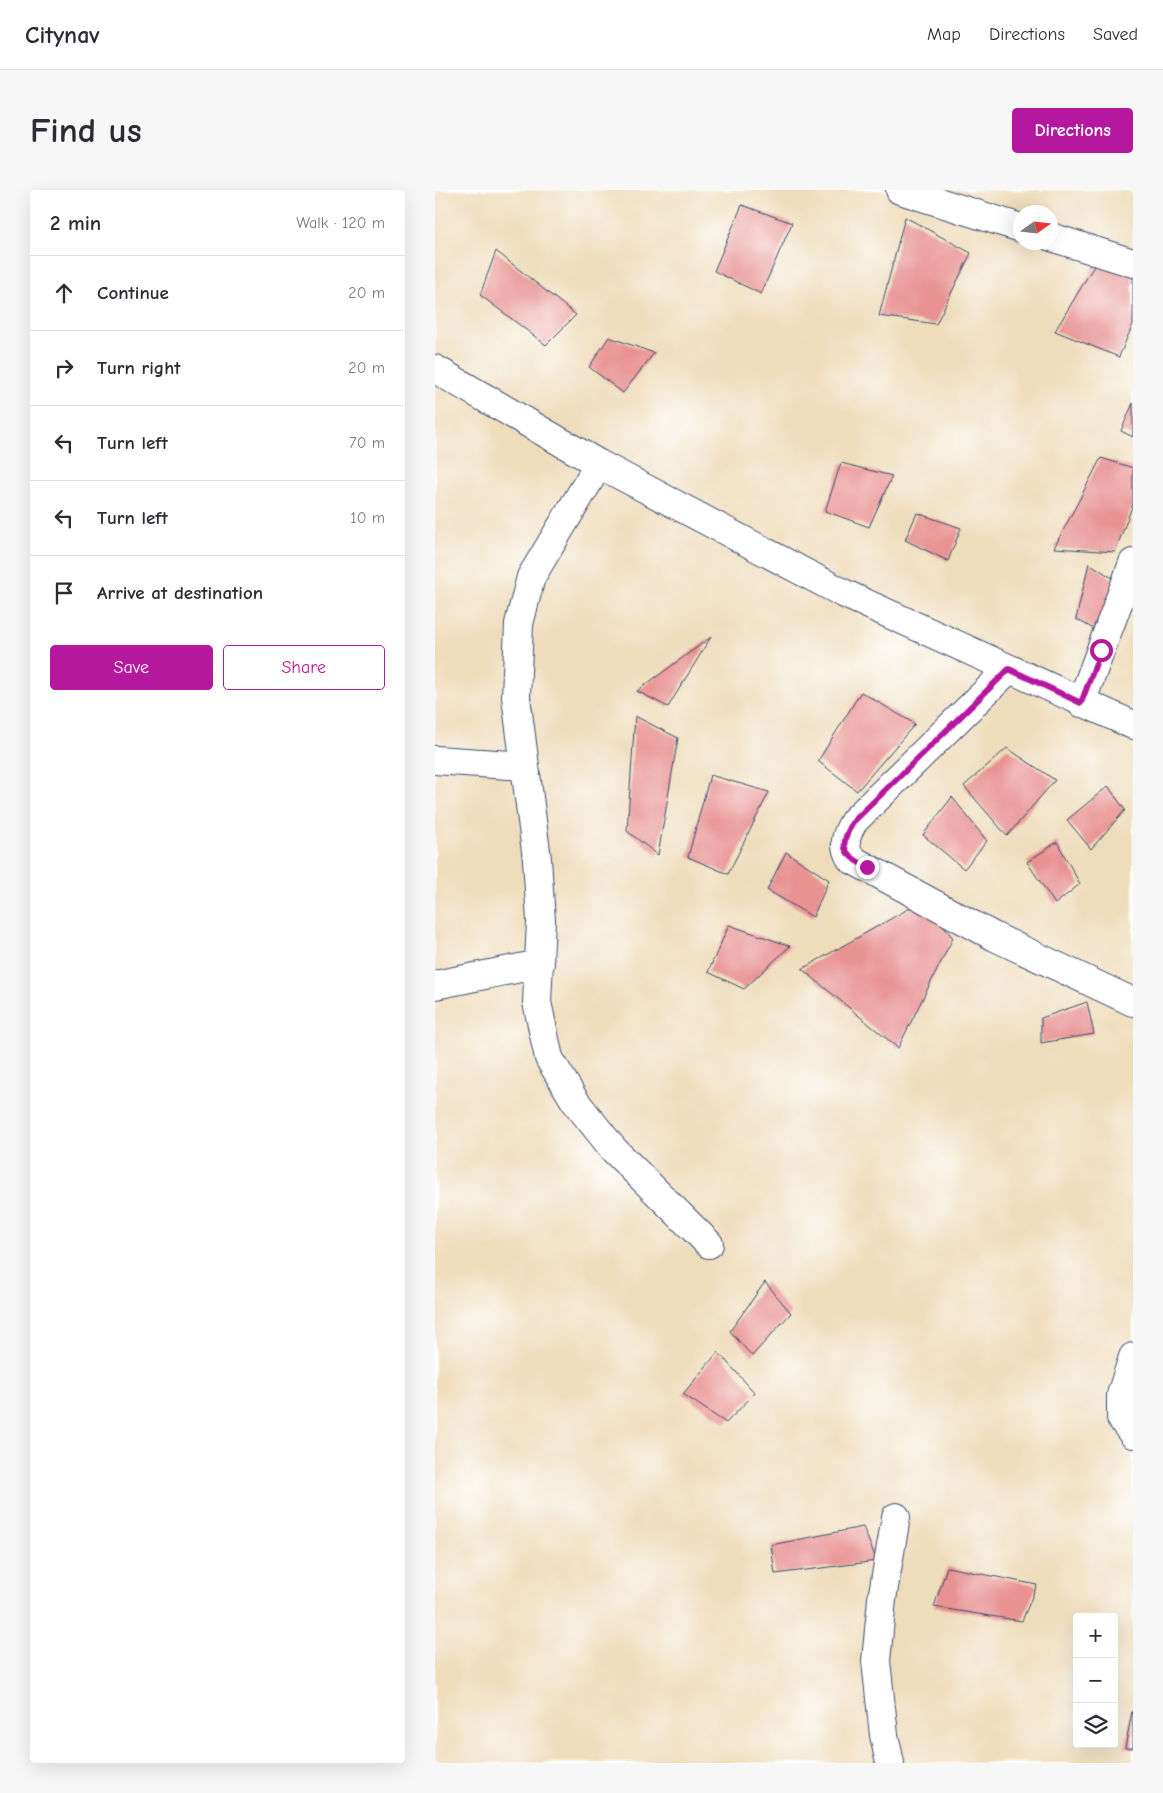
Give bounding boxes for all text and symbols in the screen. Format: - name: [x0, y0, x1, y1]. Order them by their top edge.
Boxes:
- text: Citynav: [25, 21, 100, 49]
- text: Map: [927, 24, 961, 45]
- text: Directions: [989, 24, 1065, 45]
- text: Saved: [1093, 24, 1138, 45]
- button: Directions: [1012, 108, 1133, 153]
- text: Find us: [30, 110, 142, 151]
- north arrow: [1013, 205, 1058, 250]
- text: 2 min: [50, 211, 101, 235]
- text: Walk · 120 m: [296, 214, 385, 232]
- icon: ahead: [50, 279, 78, 307]
- text: Continue: [97, 282, 169, 304]
- text: 20 m: [348, 284, 385, 302]
- icon: right: [50, 354, 78, 382]
- text: Turn right: [97, 357, 181, 379]
- text: 20 m: [348, 359, 385, 377]
- icon: left: [50, 429, 78, 457]
- text: Turn left: [97, 432, 168, 454]
- text: 70 m: [349, 434, 385, 452]
- icon: left: [50, 504, 78, 532]
- text: Turn left: [97, 507, 168, 529]
- text: 10 m: [350, 509, 385, 527]
- icon: arrive: [50, 579, 78, 607]
- text: Arrive at destination: [97, 582, 263, 604]
- route start: [1090, 639, 1113, 662]
- button: Save: [50, 645, 213, 690]
- button: Share: [223, 645, 385, 690]
- route end: [856, 856, 879, 879]
- map controls: [1073, 1613, 1118, 1748]
- button: +: [1073, 1613, 1118, 1658]
- button: −: [1073, 1658, 1118, 1703]
- button: layers: [1073, 1703, 1118, 1748]

